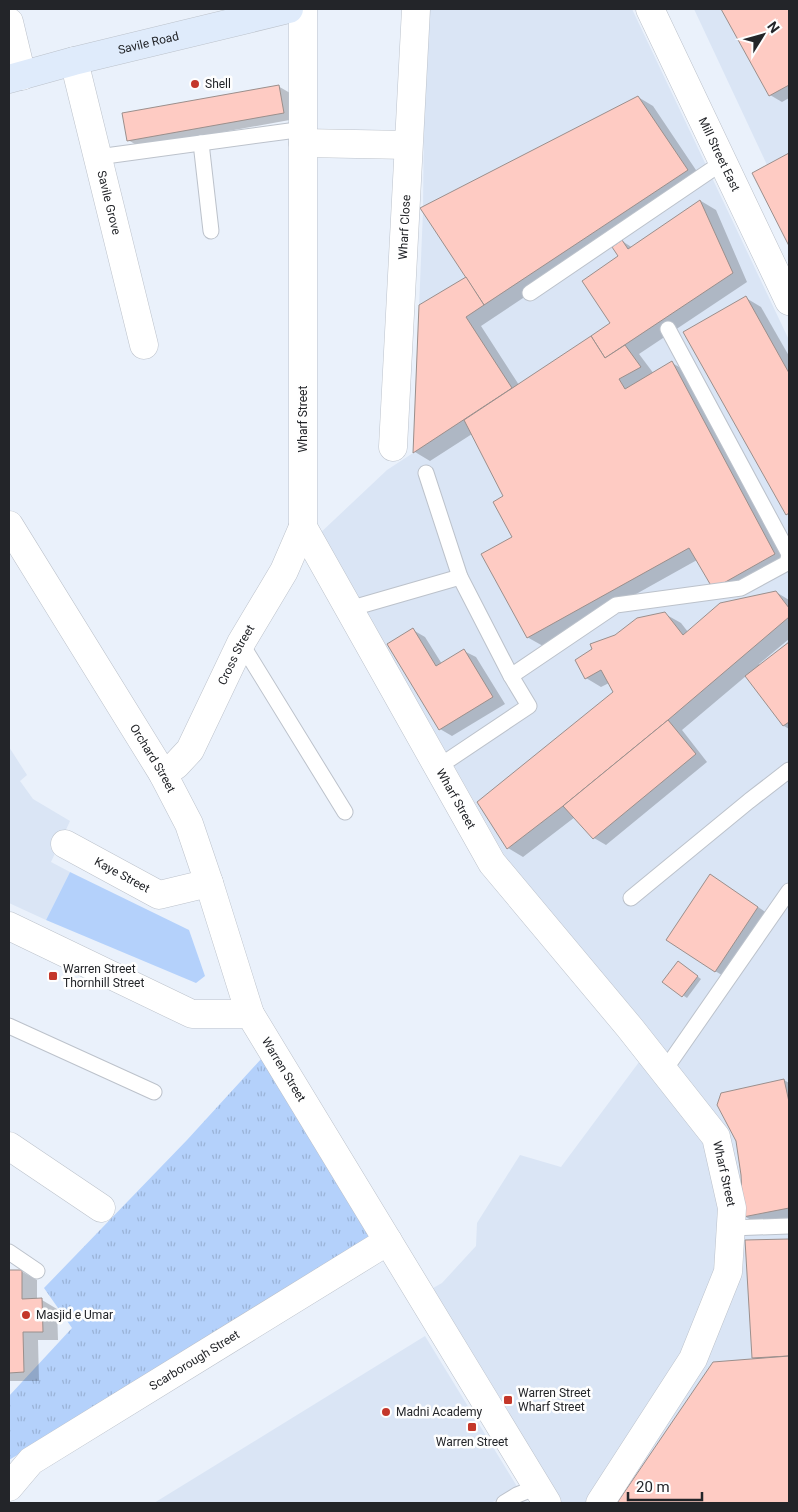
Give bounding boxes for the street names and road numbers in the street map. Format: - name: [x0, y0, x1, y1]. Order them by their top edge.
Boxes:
- street label: Savile Road: [117, 29, 180, 57]
- street label: Mill Street East: [696, 115, 743, 194]
- street label: Savile Grove: [94, 169, 124, 236]
- street label: Wharf Close: [396, 194, 413, 260]
- street label: Wharf Street: [296, 386, 310, 452]
- street label: Cross Street: [215, 622, 257, 687]
- street label: Orchard Street: [127, 722, 178, 795]
- street label: Wharf Street: [433, 766, 478, 832]
- street label: Kaye Street: [92, 854, 152, 896]
- street label: Warren Street: [259, 1035, 309, 1104]
- street label: Wharf Street: [710, 1139, 738, 1208]
- street label: Scarborough Street: [147, 1327, 242, 1393]

